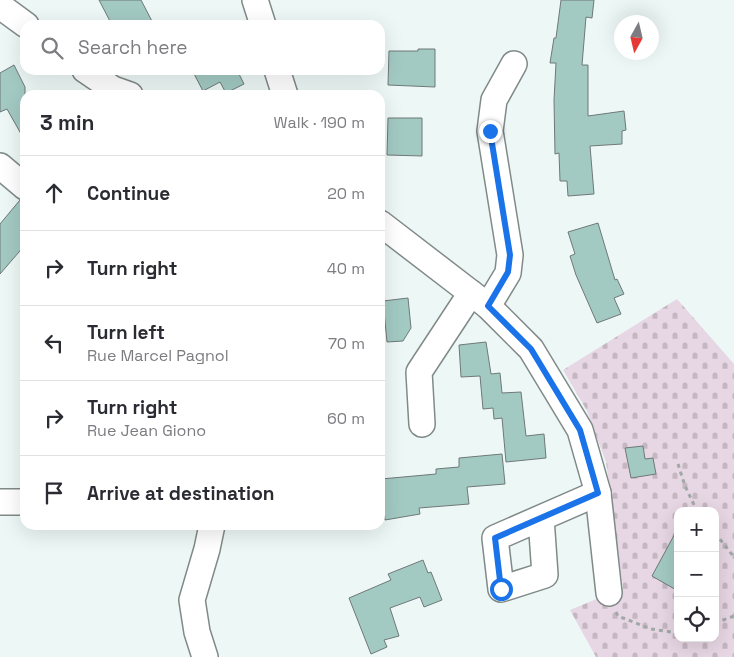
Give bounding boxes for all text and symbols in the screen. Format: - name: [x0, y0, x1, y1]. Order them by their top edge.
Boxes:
- north arrow: [614, 15, 659, 60]
- search box: [20, 20, 385, 75]
- icon: search: [38, 34, 66, 62]
- text: Search here: [78, 35, 188, 60]
- text: 3 min: [40, 109, 95, 136]
- text: Walk · 190 m: [274, 112, 365, 133]
- route end: [479, 120, 502, 143]
- icon: ahead: [40, 179, 68, 207]
- text: Continue: [87, 181, 170, 206]
- text: 20 m: [327, 183, 365, 204]
- icon: right: [40, 254, 68, 282]
- text: Turn right: [87, 256, 177, 281]
- text: 40 m: [327, 258, 365, 279]
- text: Turn left: [87, 320, 165, 345]
- icon: left: [40, 329, 68, 357]
- text: 70 m: [328, 333, 365, 354]
- text: Rue Marcel Pagnol: [87, 345, 229, 366]
- text: Turn right: [87, 395, 177, 420]
- icon: right: [40, 404, 68, 432]
- text: 60 m: [327, 408, 365, 429]
- text: Rue Jean Giono: [87, 420, 206, 441]
- icon: arrive: [40, 479, 68, 507]
- text: Arrive at destination: [87, 481, 275, 506]
- map controls: [674, 507, 719, 642]
- button: +: [674, 507, 719, 552]
- button: −: [674, 552, 719, 597]
- route start: [490, 578, 513, 601]
- button: locate: [674, 597, 719, 642]

